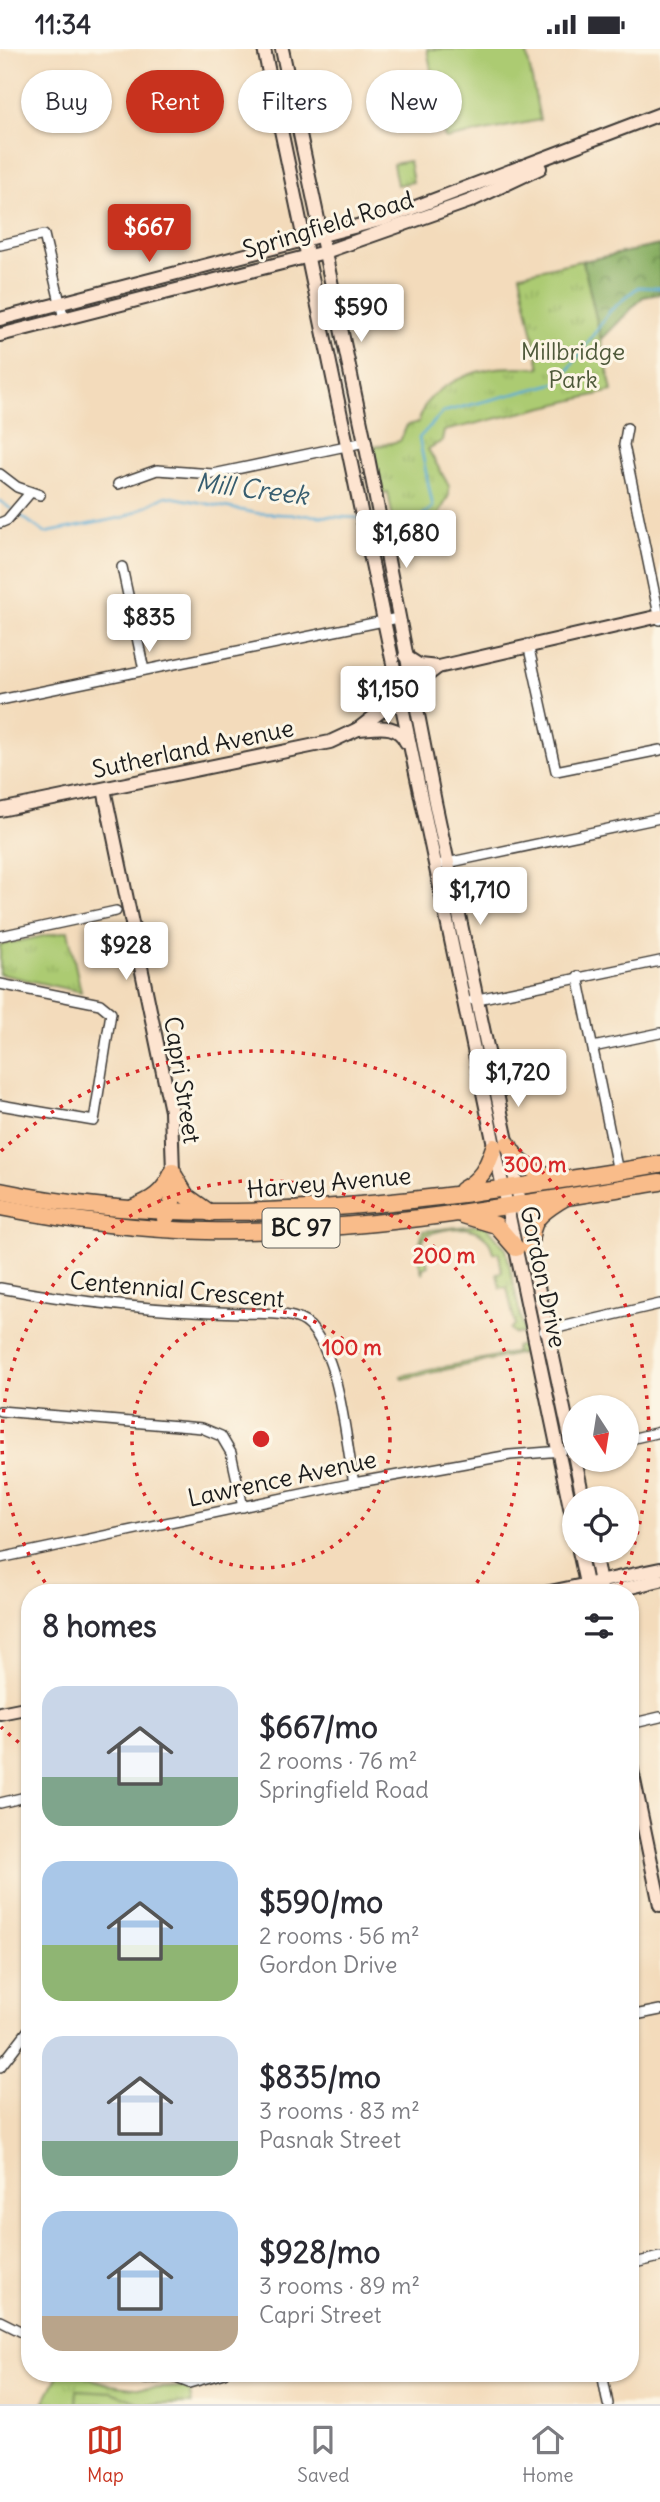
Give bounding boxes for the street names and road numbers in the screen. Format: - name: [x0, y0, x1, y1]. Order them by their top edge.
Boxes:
- street label: Springfield Road: [239, 184, 417, 264]
- street label: Sutherland Avenue: [89, 712, 296, 784]
- street label: Capri Street: [158, 1014, 208, 1145]
- street label: Harvey Avenue: [245, 1160, 412, 1204]
- street label: Gordon Drive: [514, 1203, 574, 1350]
- road number: BC 97: [262, 1209, 340, 1247]
- street label: Centennial Crescent: [68, 1265, 286, 1313]
- street label: Lawrence Avenue: [185, 1443, 379, 1513]

